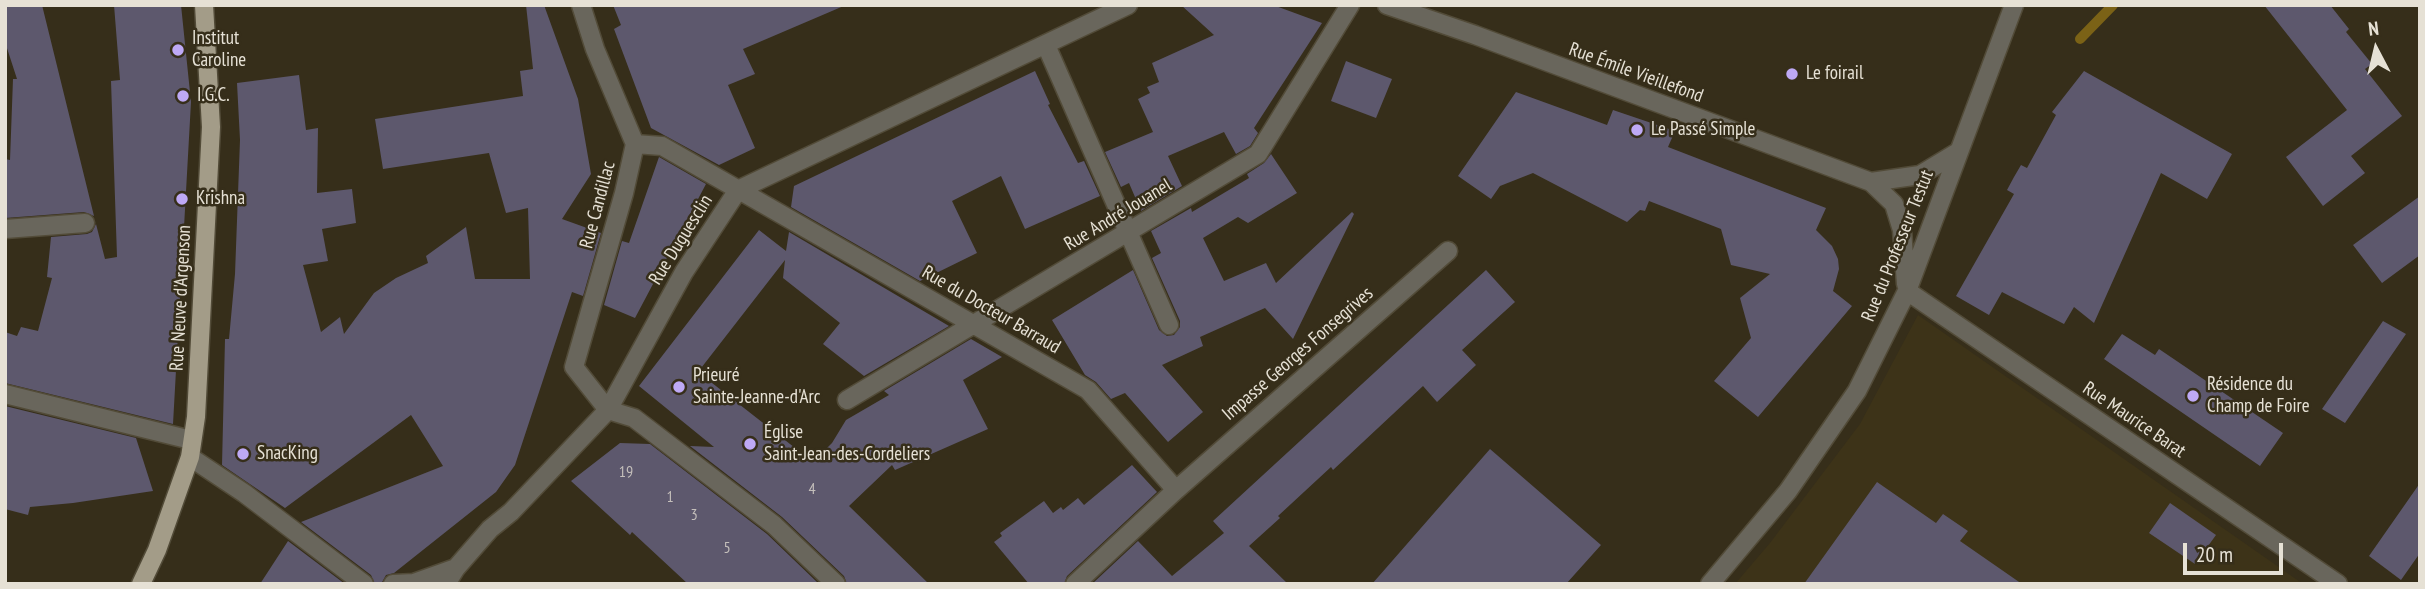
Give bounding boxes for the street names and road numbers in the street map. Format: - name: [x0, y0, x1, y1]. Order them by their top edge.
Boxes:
- street label: Rue Émile Vieillefond: [1566, 38, 1706, 108]
- street label: Rue Candillac: [575, 159, 621, 251]
- street label: Rue du Professeur Testut: [1857, 167, 1939, 325]
- street label: Rue André Jouanel: [1060, 174, 1176, 256]
- street label: Rue Duguesclin: [644, 191, 718, 289]
- street label: Rue Neuve d'Argenson: [166, 224, 196, 372]
- street label: Rue du Docteur Barraud: [918, 261, 1064, 359]
- street label: Impasse Georges Fonsegrives: [1218, 282, 1378, 426]
- street label: Rue Maurice Barat: [2078, 377, 2190, 463]

